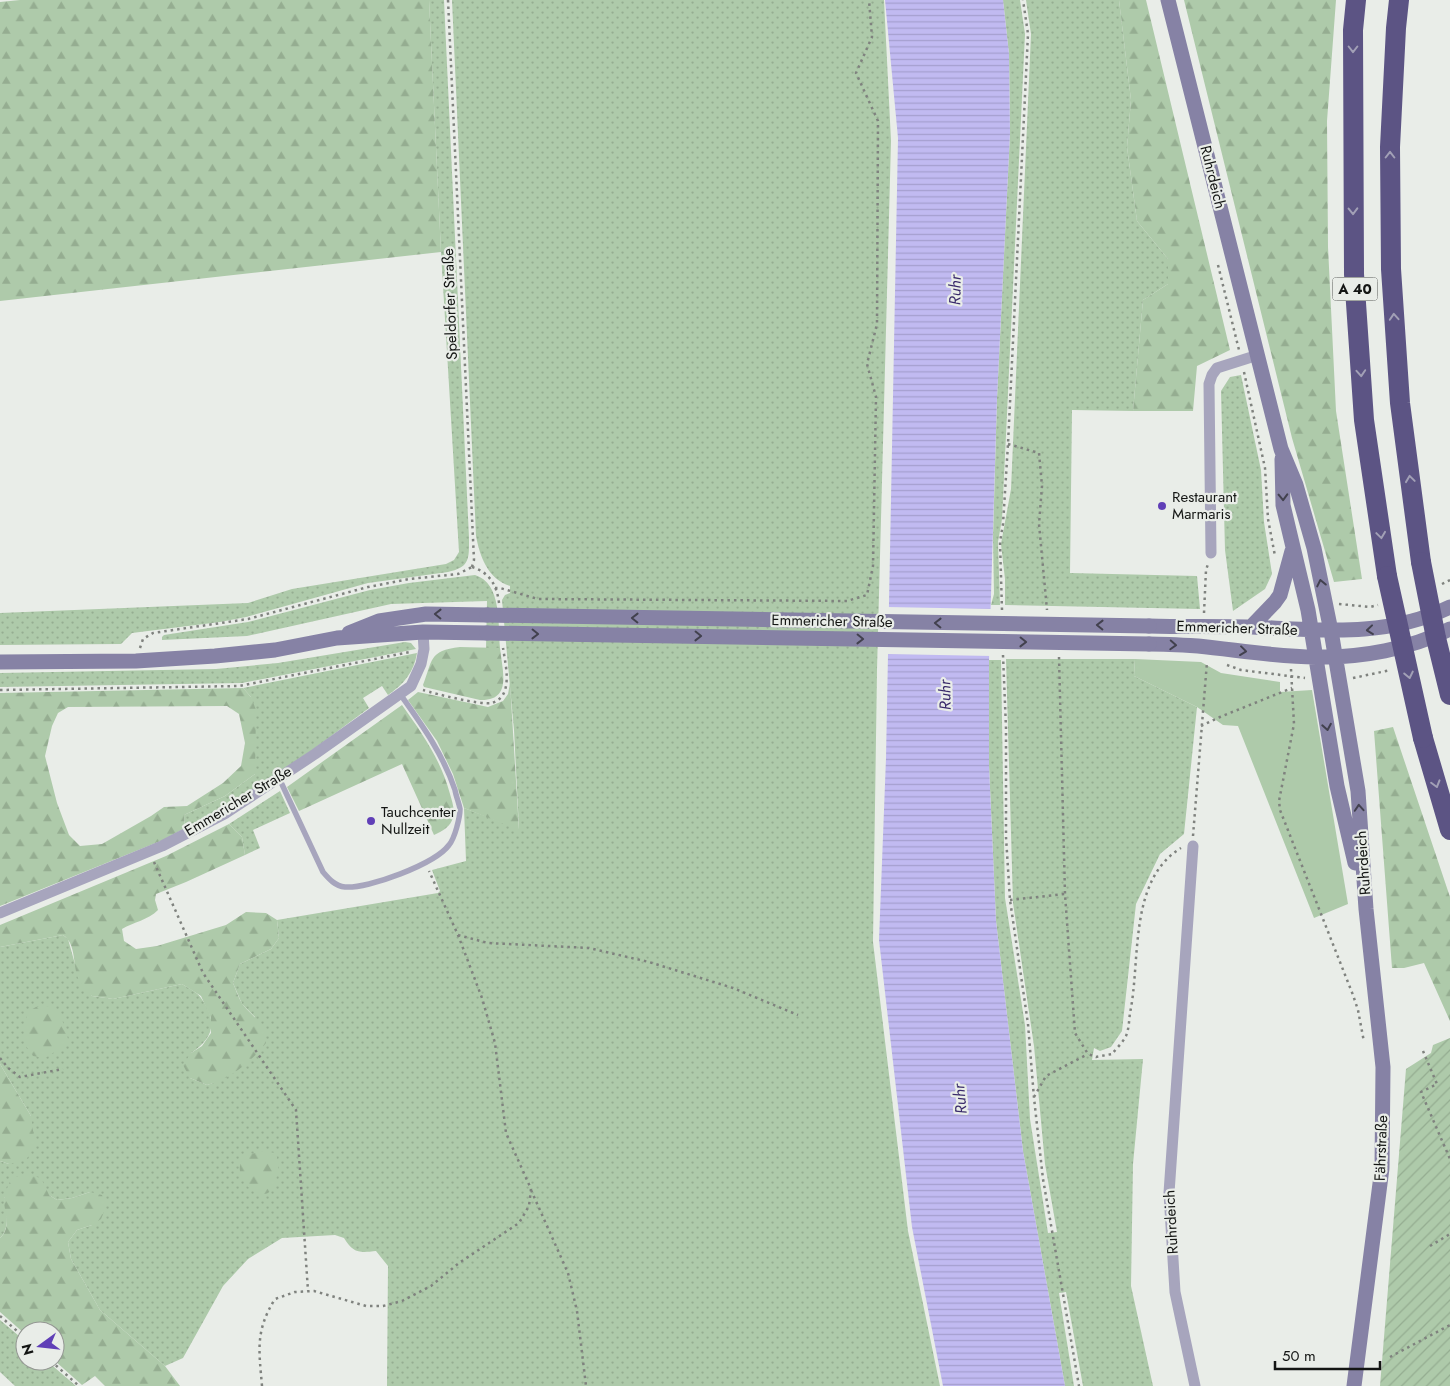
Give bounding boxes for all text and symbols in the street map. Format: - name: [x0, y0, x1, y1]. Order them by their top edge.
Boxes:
- one-way arrow: [1348, 45, 1358, 53]
- street label: Ruhrdeich: [1195, 143, 1231, 211]
- one-way arrow: [1385, 150, 1395, 158]
- one-way arrow: [1348, 208, 1358, 215]
- street label: Speldorfer Straße: [437, 247, 463, 360]
- water label: Ruhr: [943, 273, 967, 305]
- road number: A 40: [1332, 278, 1378, 300]
- one-way arrow: [1389, 313, 1400, 321]
- one-way arrow: [1355, 370, 1366, 378]
- one-way arrow: [1405, 474, 1416, 482]
- place label: Restaurant Marmaris: [1172, 486, 1237, 525]
- one-way arrow: [1278, 494, 1288, 502]
- marker: Restaurant Marmaris: [1156, 500, 1168, 512]
- one-way arrow: [1375, 531, 1386, 539]
- one-way arrow: [1316, 578, 1327, 587]
- one-way arrow: [434, 609, 442, 620]
- street label: Emmericher Straße: [771, 609, 893, 633]
- one-way arrow: [631, 613, 638, 623]
- street label: Emmericher Straße: [1176, 615, 1298, 641]
- one-way arrow: [933, 617, 941, 628]
- one-way arrow: [1096, 620, 1104, 630]
- one-way arrow: [1365, 624, 1373, 635]
- one-way arrow: [532, 629, 540, 639]
- one-way arrow: [694, 631, 702, 641]
- one-way arrow: [857, 634, 865, 644]
- one-way arrow: [1020, 637, 1027, 647]
- one-way arrow: [1169, 639, 1177, 650]
- one-way arrow: [1240, 645, 1248, 656]
- one-way arrow: [1403, 671, 1414, 679]
- water label: Ruhr: [933, 678, 957, 710]
- one-way arrow: [1322, 723, 1332, 732]
- street label: Emmericher Straße: [180, 760, 296, 842]
- one-way arrow: [1431, 779, 1441, 787]
- place label: Tauchcenter Nullzeit: [381, 801, 457, 840]
- one-way arrow: [1353, 803, 1364, 811]
- marker: Tauchcenter Nullzeit: [365, 815, 377, 827]
- street label: Ruhrdeich: [1350, 830, 1376, 896]
- water label: Ruhr: [947, 1081, 973, 1115]
- street label: Fährstraße: [1369, 1114, 1393, 1181]
- street label: Ruhrdeich: [1158, 1189, 1184, 1255]
- north arrow: [15, 1321, 65, 1371]
- scale bar: [1275, 1338, 1380, 1370]
- text: N: [16, 1341, 39, 1357]
- text: 50 m: [1282, 1345, 1316, 1367]

